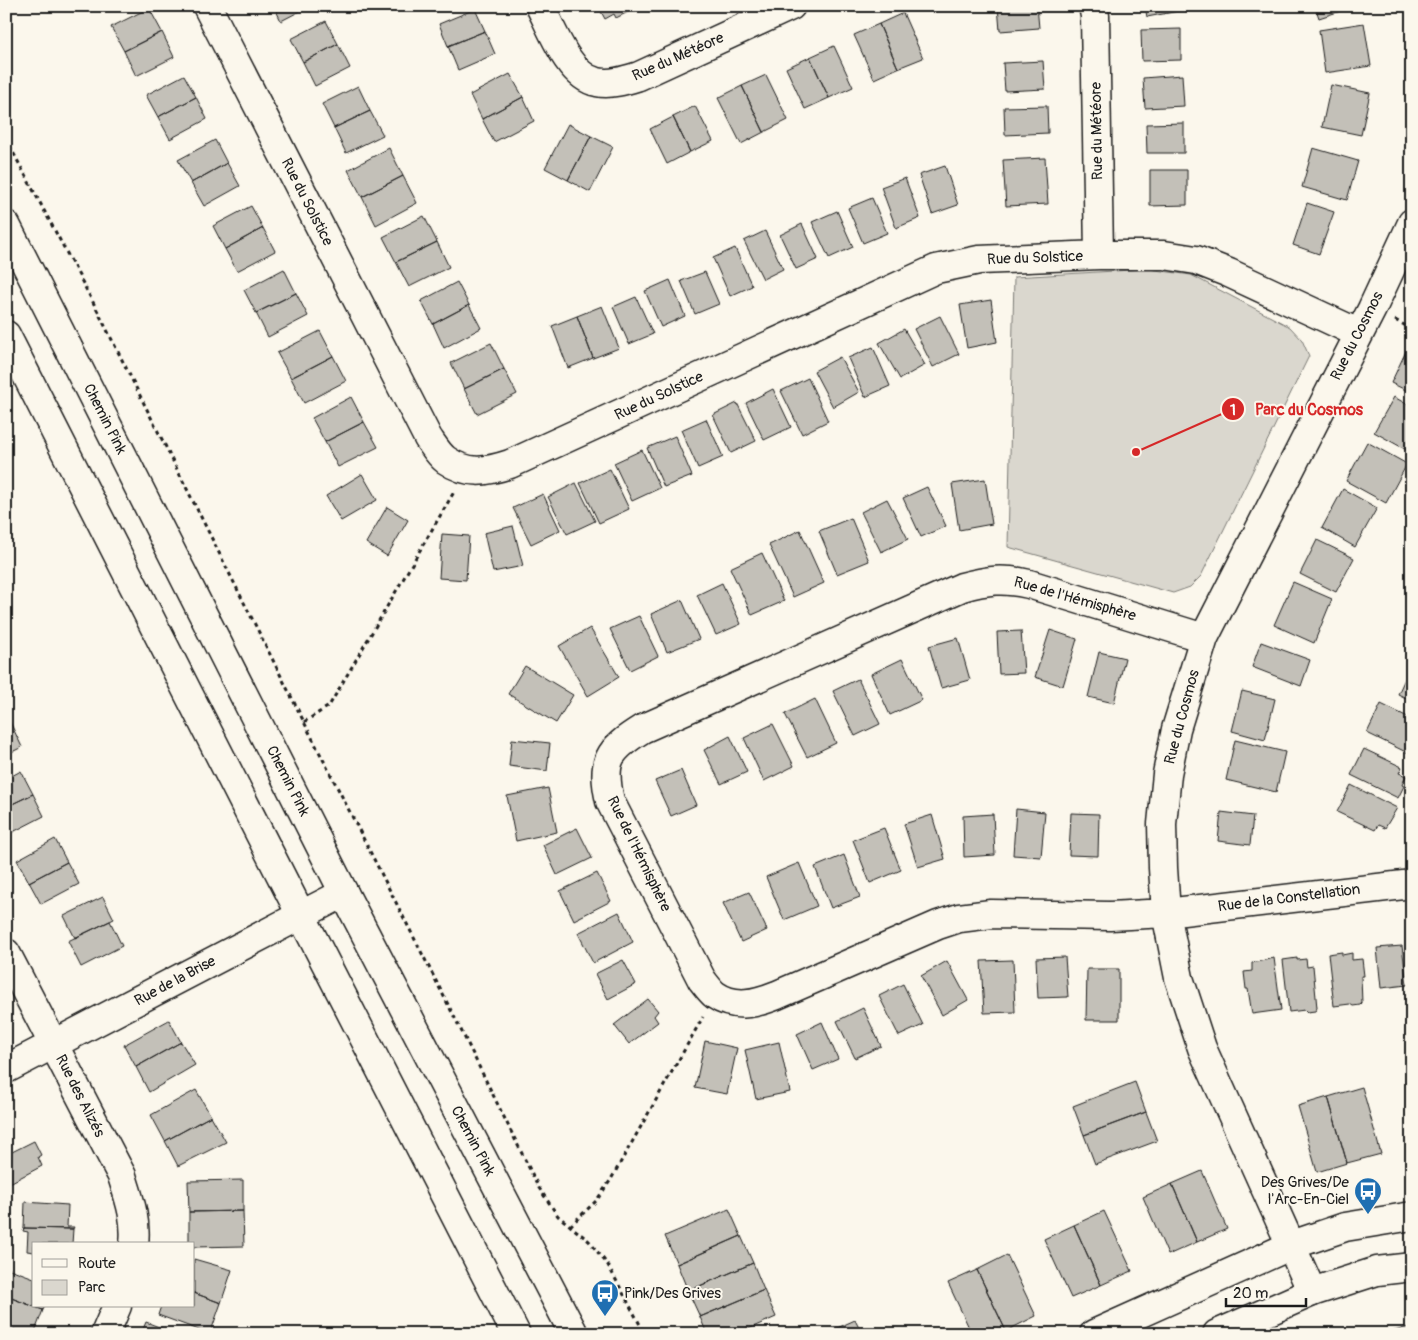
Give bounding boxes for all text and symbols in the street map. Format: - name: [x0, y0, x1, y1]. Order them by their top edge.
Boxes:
- street label: Rue du Météore: [629, 28, 727, 86]
- street label: Rue du Météore: [1087, 81, 1107, 180]
- street label: Rue du Solstice: [277, 155, 337, 250]
- street label: Rue du Solstice: [987, 247, 1084, 269]
- street label: Rue du Cosmos: [1326, 288, 1388, 384]
- street label: Rue du Solstice: [612, 367, 707, 425]
- street label: Chemin Pink: [79, 381, 131, 458]
- callout: Parc du Cosmos: [1220, 394, 1373, 425]
- text: Parc du Cosmos: [1255, 400, 1364, 420]
- text: 1: [1230, 401, 1236, 420]
- street label: Rue de l'Hémisphère: [1012, 572, 1139, 626]
- street label: Rue du Cosmos: [1160, 667, 1204, 766]
- street label: Chemin Pink: [262, 743, 314, 820]
- street label: Rue de l'Hémisphère: [603, 793, 675, 915]
- street label: Rue de la Constellation: [1217, 880, 1361, 916]
- street label: Rue de la Brise: [131, 951, 219, 1010]
- street label: Rue des Alizés: [51, 1051, 109, 1141]
- street label: Chemin Pink: [447, 1103, 500, 1180]
- place label: Des Grives/De l'Arc-En-Ciel: [1261, 1173, 1350, 1209]
- bus stop icon: Des Grives/De l'Arc-En-Ciel: [1353, 1176, 1383, 1215]
- legend: [32, 1242, 195, 1308]
- text: Route: [78, 1254, 116, 1273]
- scale bar: [1226, 1275, 1306, 1307]
- text: Parc: [78, 1278, 106, 1297]
- bus stop icon: Pink/Des Grives: [590, 1278, 620, 1317]
- place label: Pink/Des Grives: [624, 1284, 721, 1303]
- text: 20 m: [1233, 1284, 1268, 1303]

